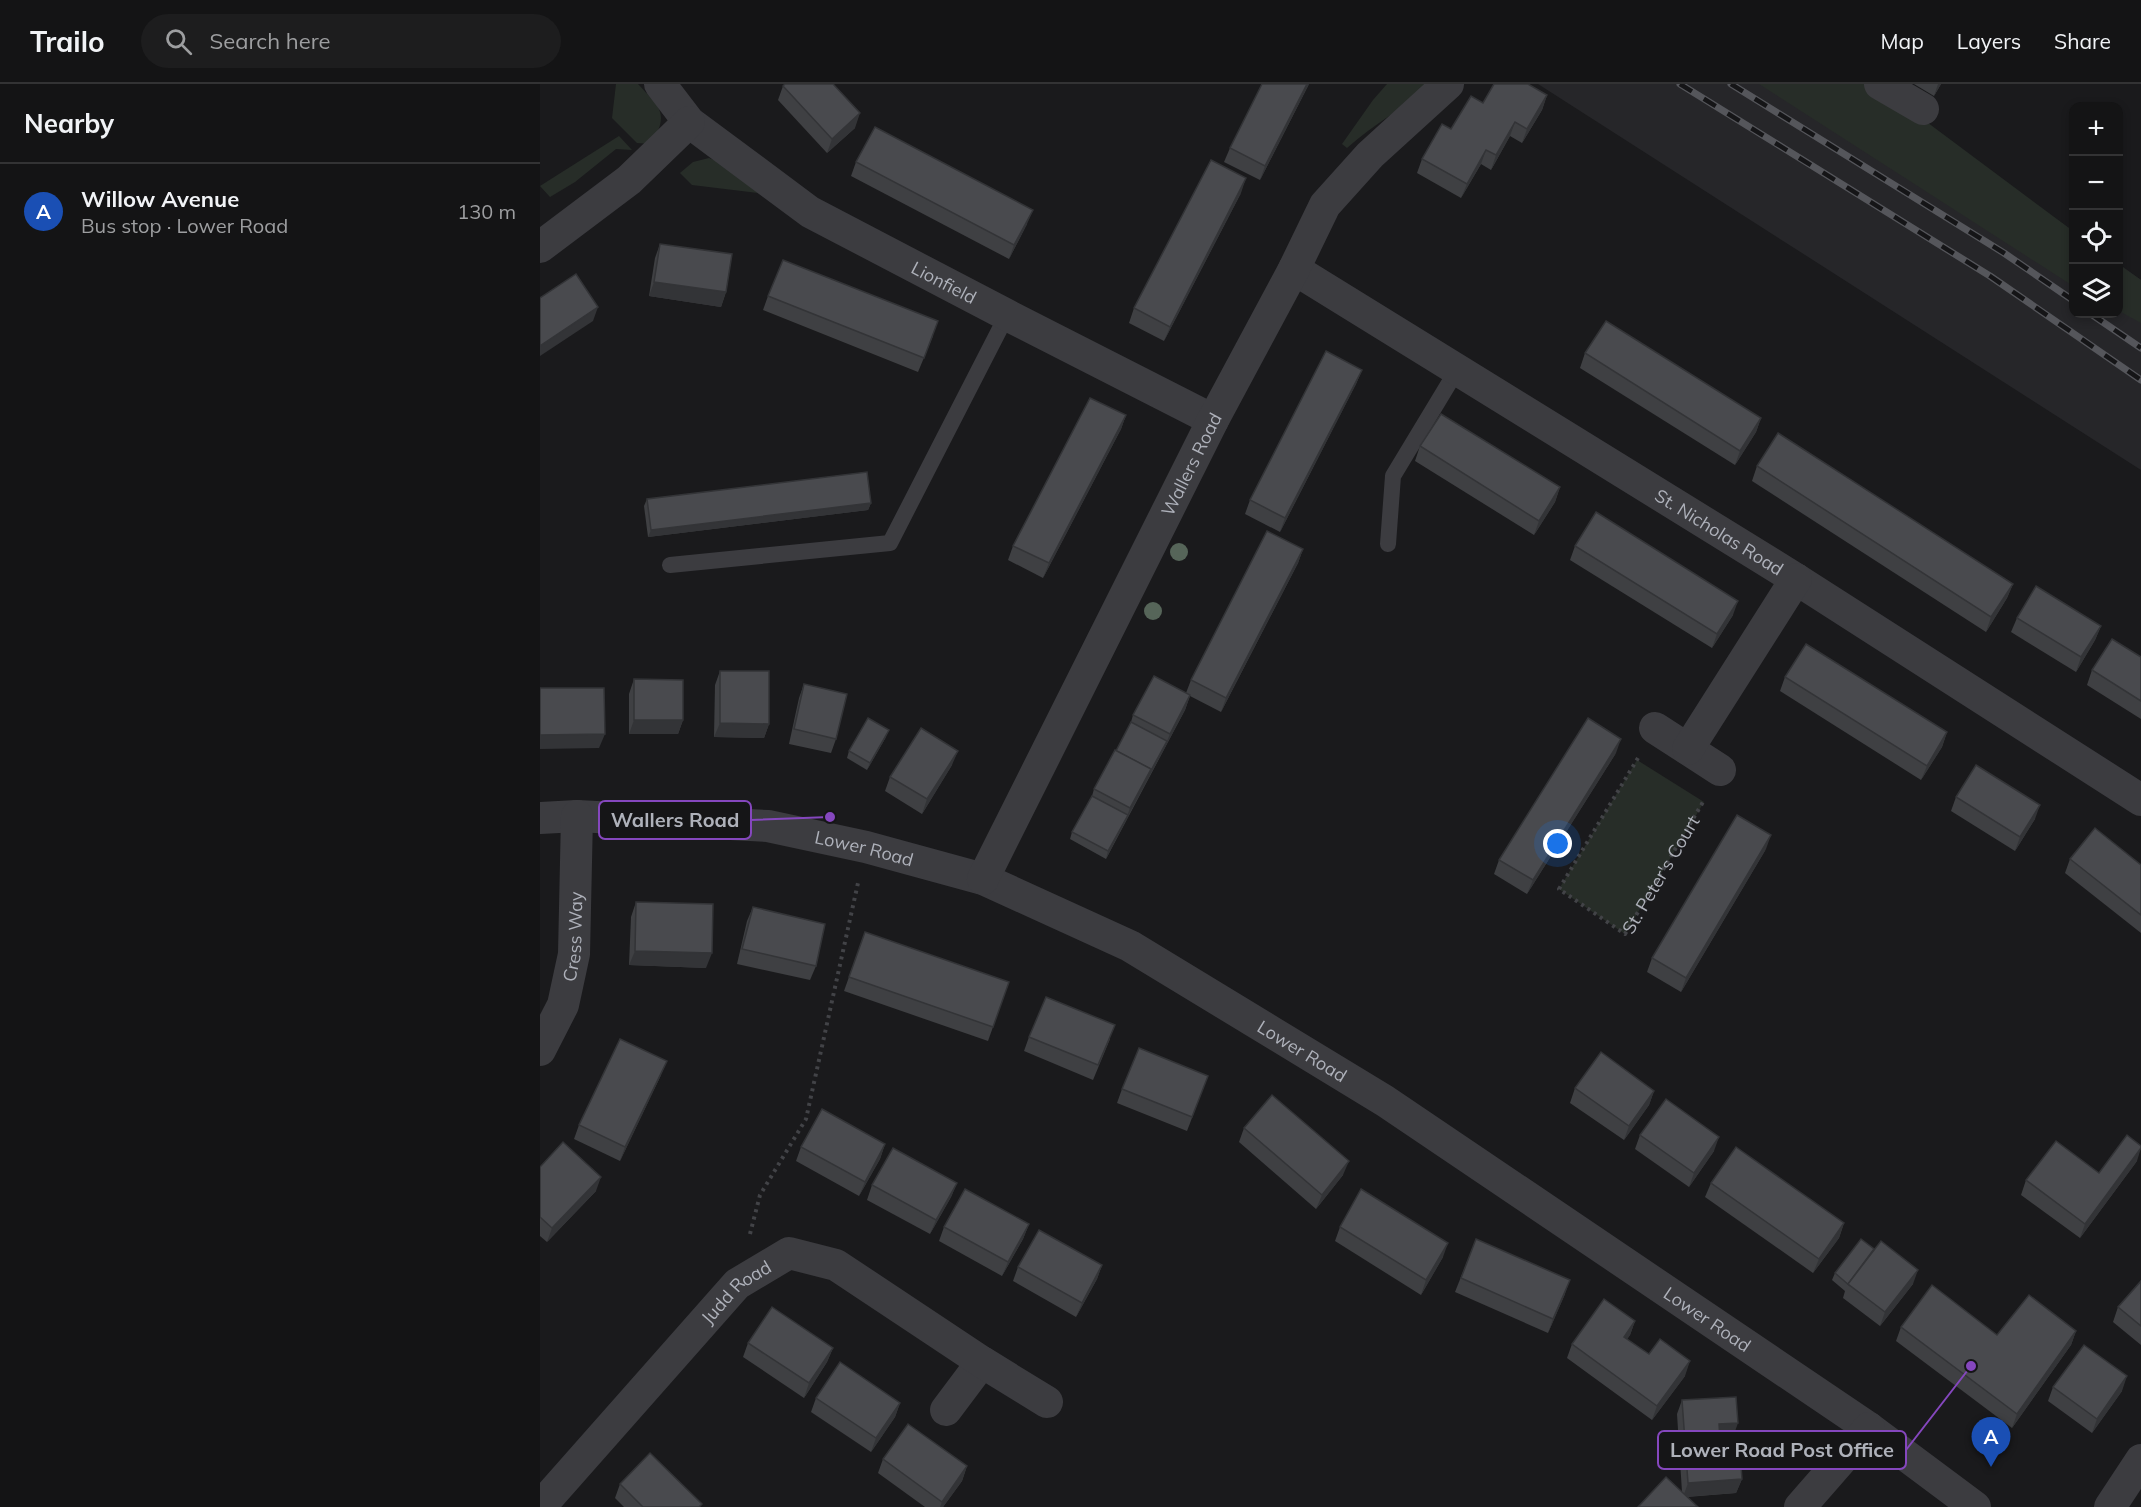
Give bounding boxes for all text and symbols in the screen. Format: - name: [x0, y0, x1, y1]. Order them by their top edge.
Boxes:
- search box: [141, 14, 561, 68]
- text: Trailo: [30, 24, 105, 59]
- icon: search: [162, 25, 195, 58]
- text: Search here: [210, 27, 331, 55]
- text: Map: [1881, 28, 1924, 54]
- text: Layers: [1957, 28, 2021, 54]
- text: Share: [2054, 28, 2111, 54]
- map controls: [2069, 102, 2123, 318]
- button: +: [2069, 102, 2123, 156]
- text: Nearby: [24, 107, 114, 140]
- button: −: [2069, 156, 2123, 210]
- text: Willow Avenue: [81, 185, 239, 213]
- text: A: [36, 199, 51, 224]
- text: 130 m: [457, 199, 516, 224]
- button: locate: [2069, 210, 2123, 264]
- text: Bus stop · Lower Road: [81, 213, 288, 238]
- street label: Lionfield: [908, 256, 981, 309]
- button: layers: [2069, 264, 2123, 318]
- street label: Wallers Road: [1155, 409, 1226, 520]
- street label: St. Nicholas Road: [1651, 483, 1788, 580]
- callout: Wallers Road: [599, 801, 751, 839]
- text: Wallers Road: [611, 807, 739, 832]
- street label: St. Peter's Court: [1616, 811, 1704, 938]
- street label: Lower Road: [813, 825, 916, 871]
- your location: [1543, 829, 1572, 858]
- street label: Cress Way: [557, 891, 587, 984]
- street label: Lower Road: [1253, 1015, 1351, 1087]
- street label: Judd Road: [696, 1255, 775, 1329]
- street label: Lower Road: [1659, 1281, 1756, 1357]
- pin: A: [1972, 1418, 2010, 1467]
- callout: Lower Road Post Office: [1658, 1431, 1906, 1469]
- text: Lower Road Post Office: [1670, 1437, 1894, 1462]

